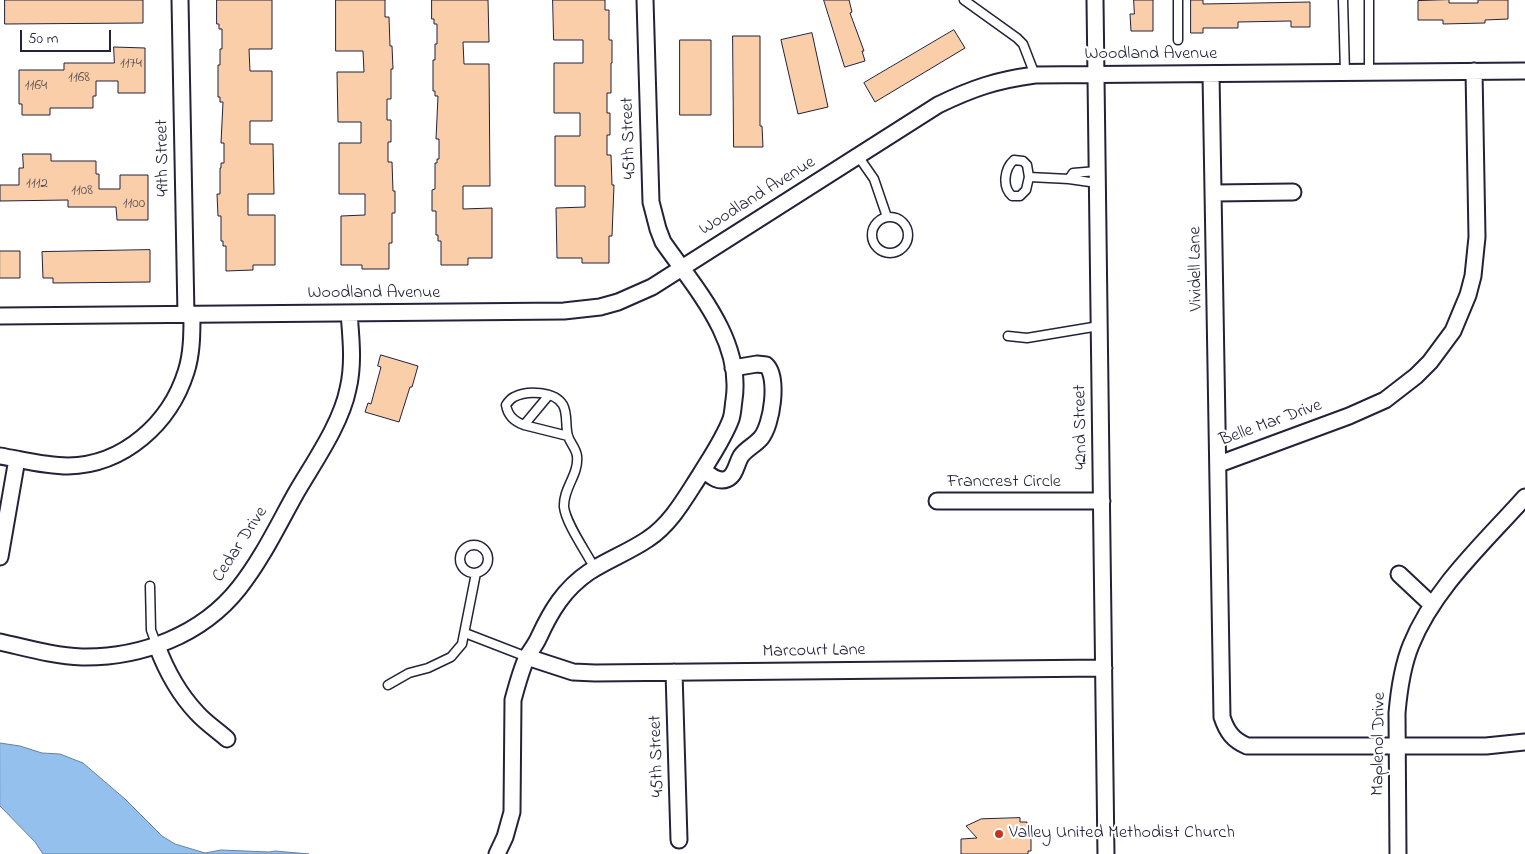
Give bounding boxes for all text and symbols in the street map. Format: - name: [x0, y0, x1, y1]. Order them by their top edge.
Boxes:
- scale bar: [22, 20, 114, 52]
- text: 50 m: [28, 28, 58, 50]
- street label: Woodland Avenue: [1085, 44, 1217, 66]
- house number: 1174: [120, 56, 142, 74]
- house number: 1168: [68, 70, 90, 88]
- house number: 1164: [25, 78, 47, 96]
- street label: 45th Street: [618, 97, 642, 179]
- street label: 49th Street: [153, 119, 175, 197]
- street label: Woodland Avenue: [696, 153, 820, 241]
- house number: 1112: [26, 176, 48, 194]
- house number: 1108: [71, 183, 93, 201]
- house number: 1100: [123, 196, 145, 214]
- street label: Vividell Lane: [1185, 226, 1209, 312]
- street label: Woodland Avenue: [308, 283, 440, 305]
- street label: 42nd Street: [1070, 384, 1094, 470]
- street label: Belle Mar Drive: [1217, 396, 1325, 452]
- street label: Francrest Circle: [947, 472, 1061, 494]
- street label: Cedar Drive: [209, 503, 273, 587]
- street label: Marcourt Lane: [762, 640, 866, 664]
- street label: Maplenol Drive: [1368, 692, 1392, 796]
- street label: 45th Street: [646, 715, 670, 797]
- place label: Valley United Methodist Church: [1009, 823, 1235, 845]
- marker: Valley United Methodist Church: [993, 828, 1005, 840]

